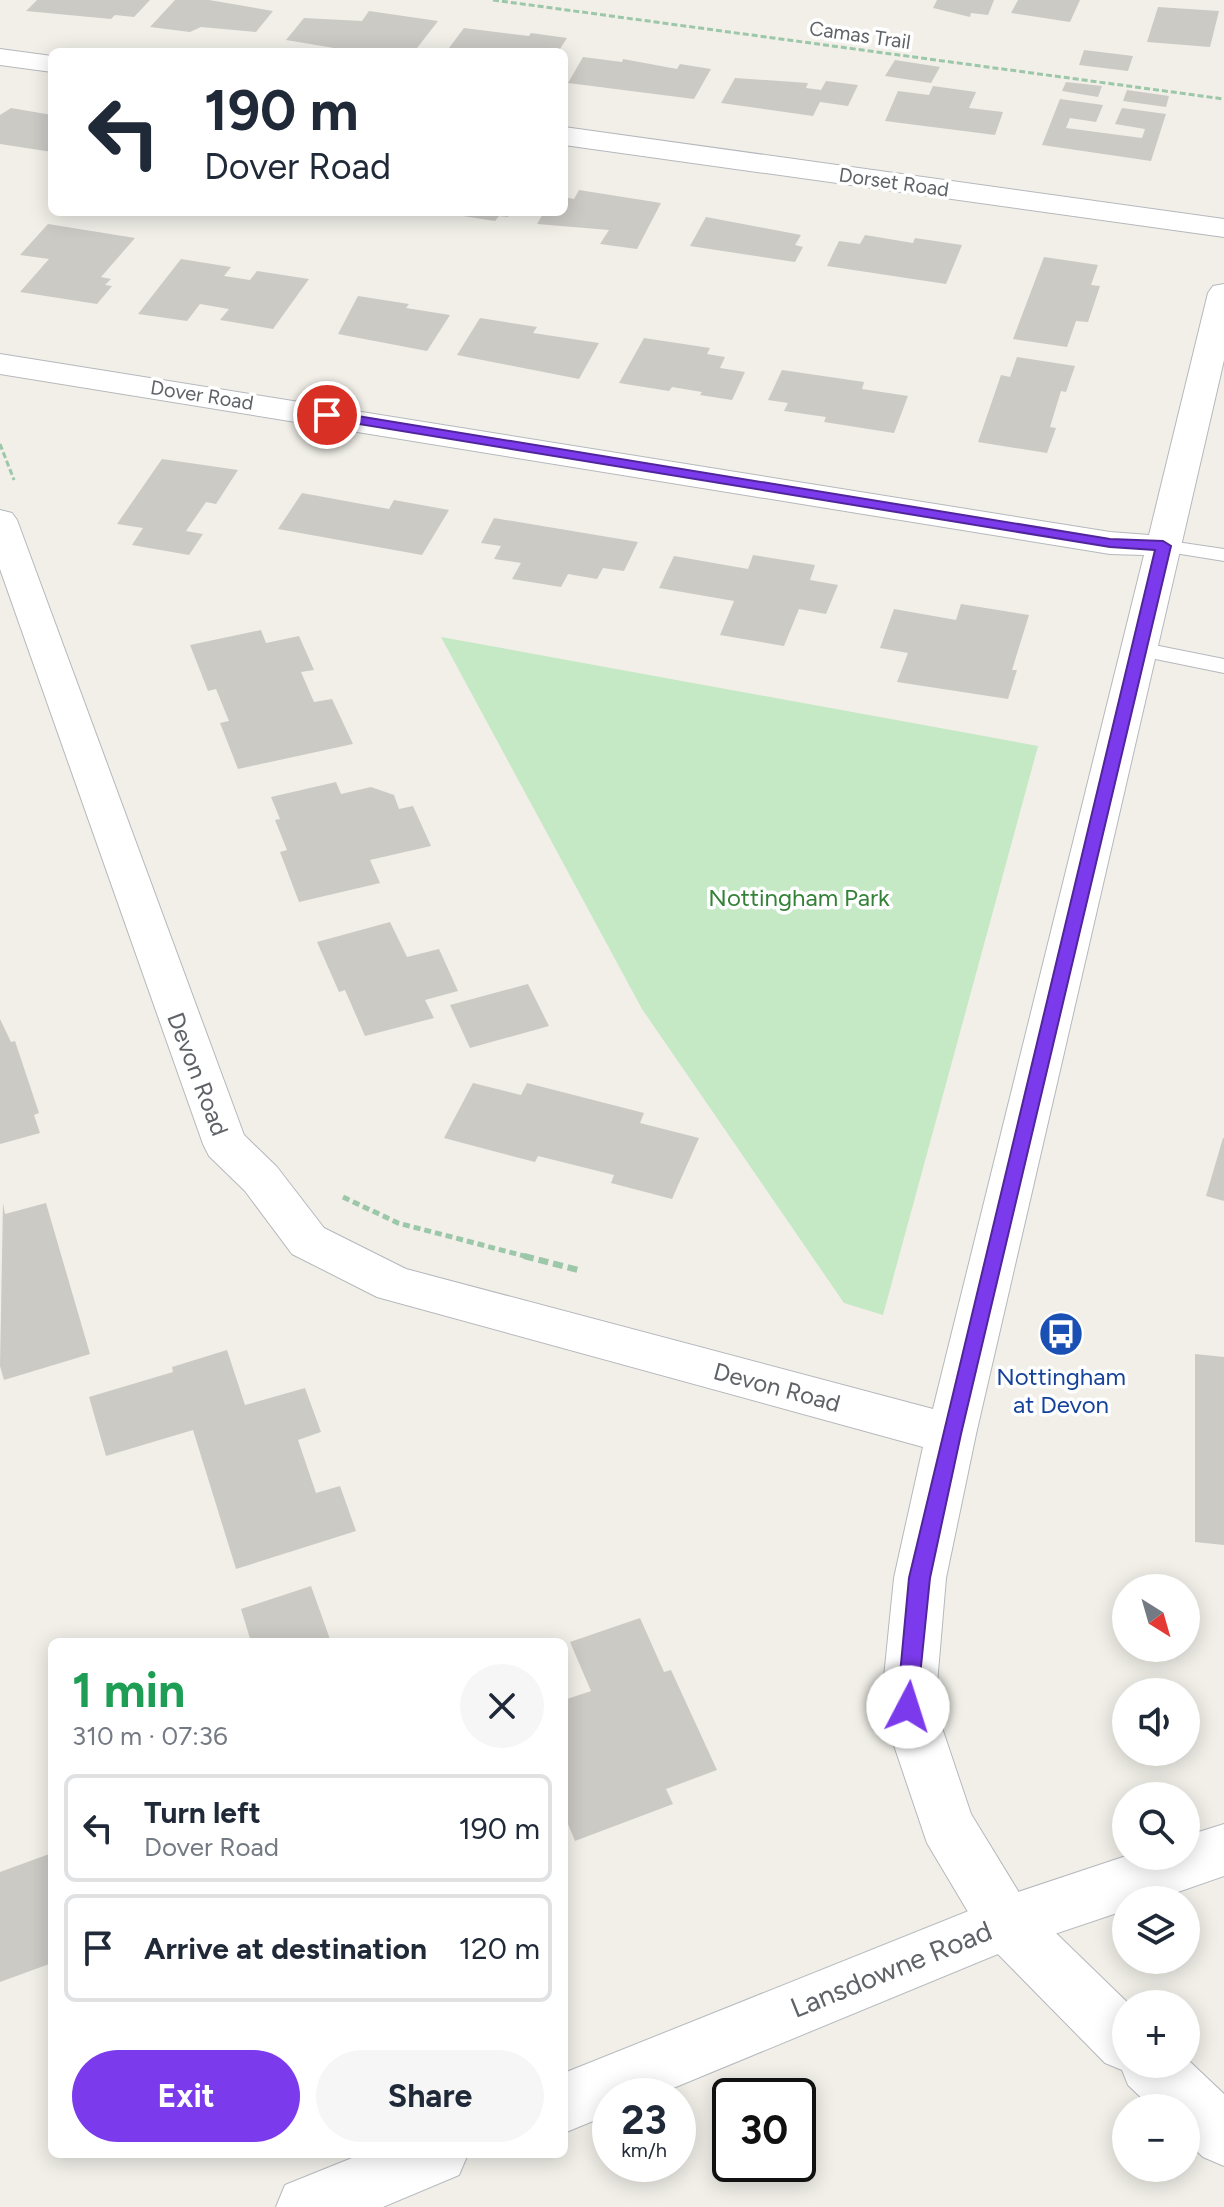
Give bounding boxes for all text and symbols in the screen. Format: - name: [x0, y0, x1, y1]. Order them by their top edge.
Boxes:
- street label: Camas Trail: [808, 16, 912, 54]
- text: 190 m: [204, 77, 359, 144]
- icon: left: [72, 80, 176, 184]
- text: Dover Road: [204, 145, 391, 188]
- street label: Dorset Road: [837, 162, 951, 202]
- street label: Dover Road: [149, 375, 255, 415]
- pin: [293, 381, 361, 449]
- icon: arrive: [305, 393, 349, 437]
- park label: Nottingham Park: [708, 883, 890, 912]
- street label: Devon Road: [161, 1008, 235, 1140]
- bus stop icon: Nottingham at Devon: [1037, 1310, 1085, 1358]
- street label: Devon Road: [710, 1356, 844, 1418]
- place label: Nottingham at Devon: [996, 1362, 1126, 1419]
- north arrow: [1112, 1574, 1200, 1662]
- map controls: [1112, 1574, 1200, 2182]
- text: 1 min: [72, 1661, 185, 1719]
- button: close: [460, 1664, 544, 1748]
- position arrow: [866, 1665, 950, 1749]
- button: sound: [1112, 1678, 1200, 1766]
- text: 310 m · 07:36: [72, 1720, 228, 1752]
- button: search: [1112, 1782, 1200, 1870]
- text: Turn left: [144, 1794, 261, 1831]
- icon: left: [76, 1806, 120, 1850]
- text: 190 m: [458, 1810, 540, 1847]
- text: Dover Road: [144, 1831, 279, 1863]
- button: layers: [1112, 1886, 1200, 1974]
- street label: Lansdowne Road: [785, 1913, 997, 2025]
- icon: arrive: [76, 1926, 120, 1970]
- text: Arrive at destination: [144, 1930, 427, 1967]
- text: 120 m: [459, 1930, 540, 1967]
- button: +: [1112, 1990, 1200, 2078]
- button: Exit: [72, 2050, 300, 2142]
- button: Share: [316, 2050, 544, 2142]
- speed limit sign: 30: [712, 2078, 816, 2182]
- button: −: [1112, 2094, 1200, 2182]
- text: 23: [621, 2096, 667, 2144]
- text: km/h: [621, 2138, 667, 2162]

